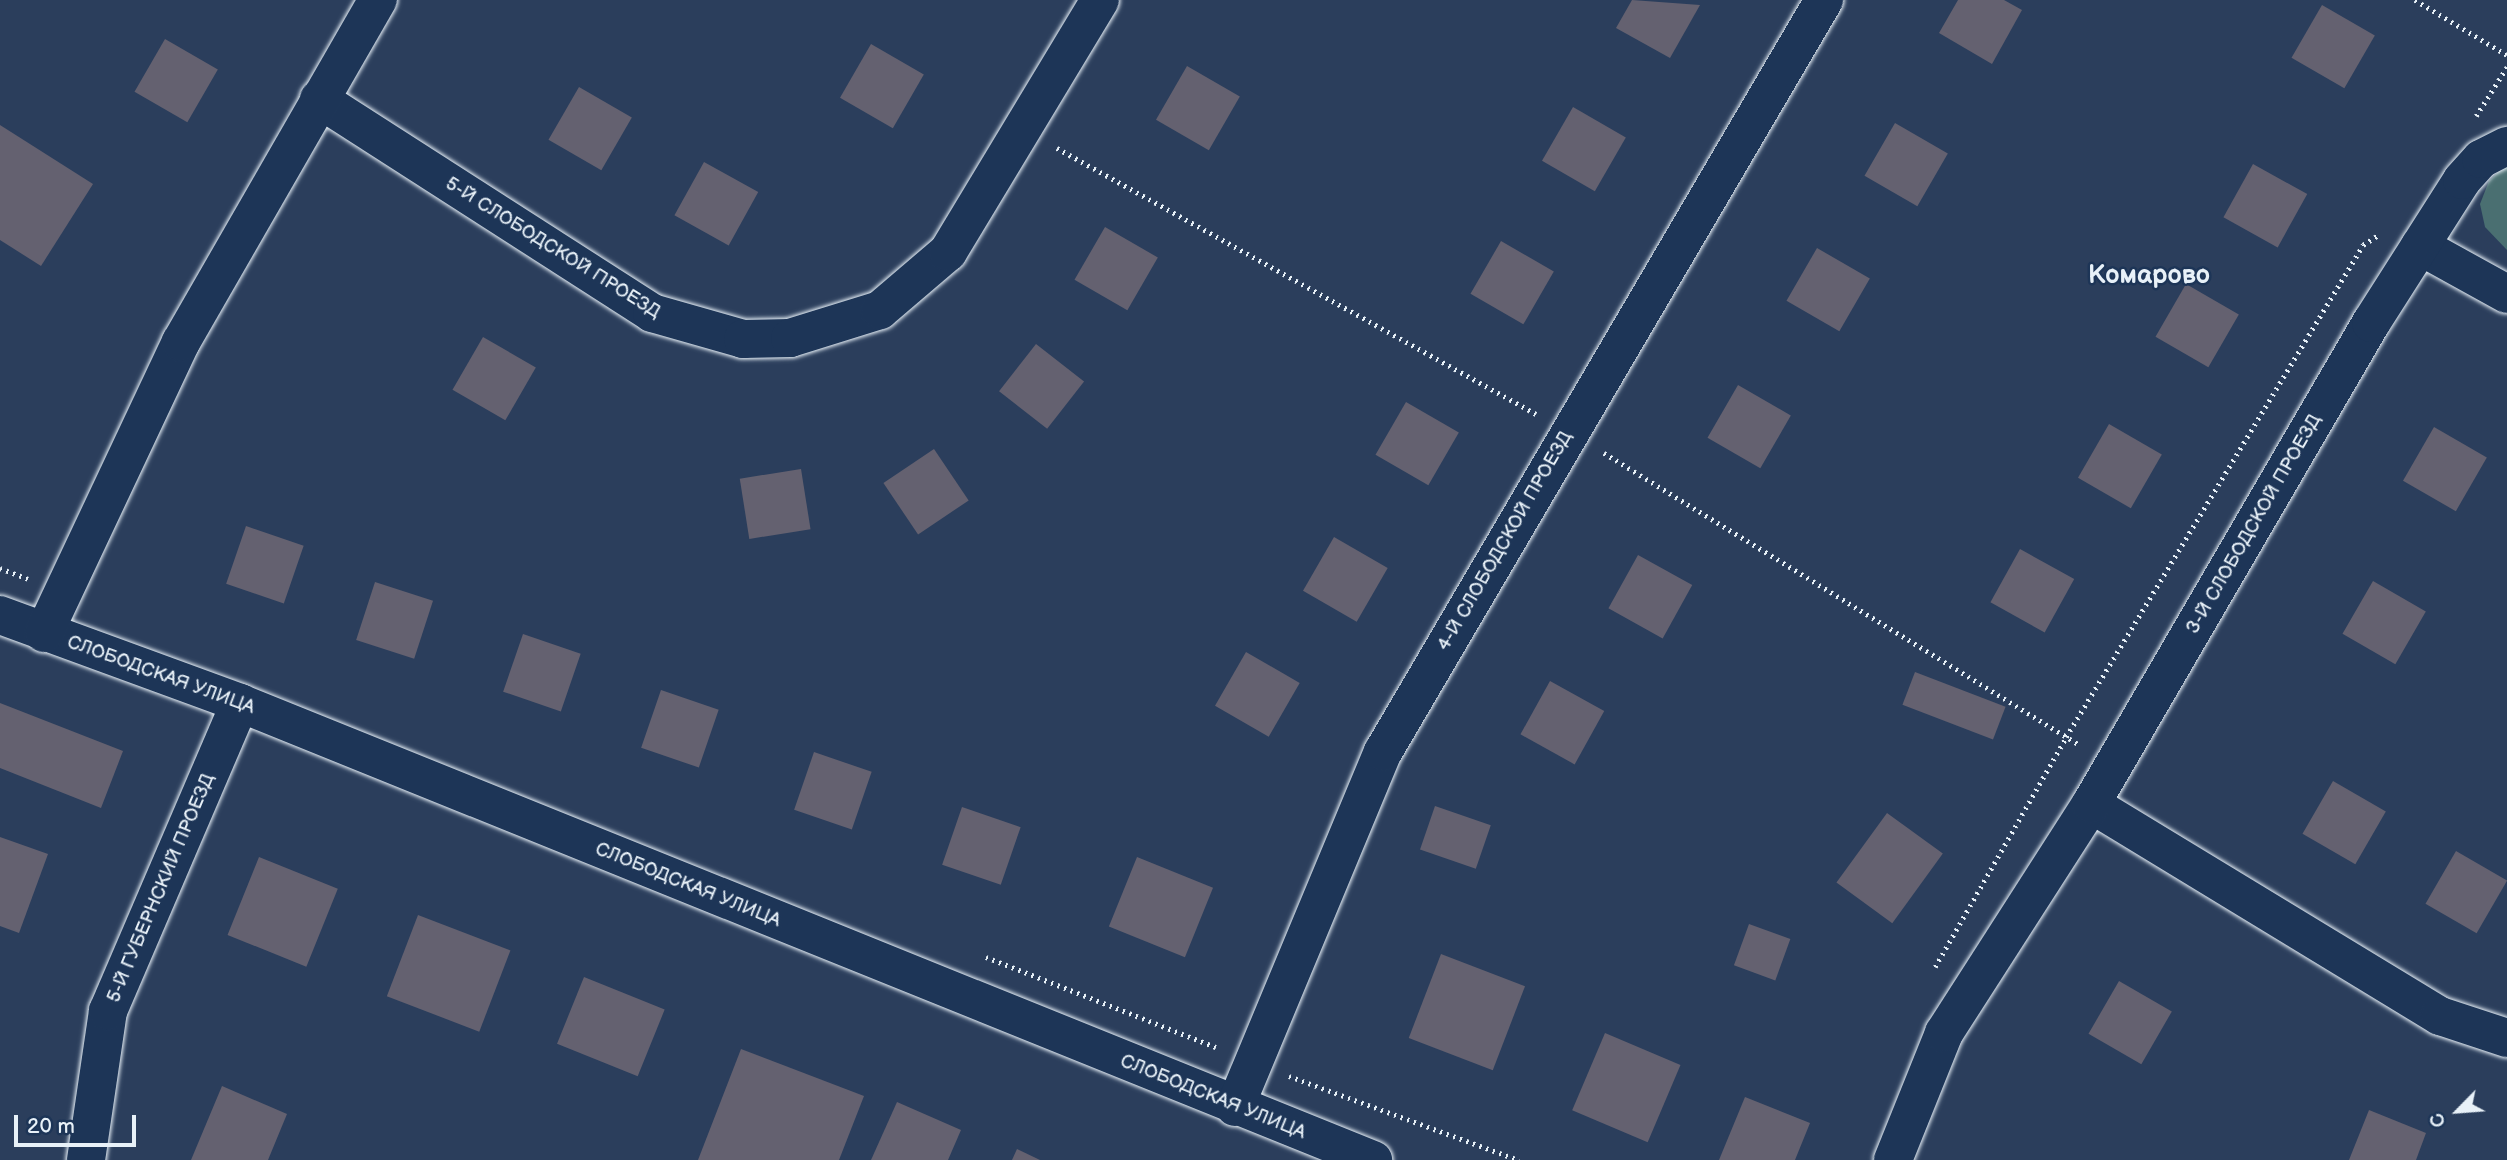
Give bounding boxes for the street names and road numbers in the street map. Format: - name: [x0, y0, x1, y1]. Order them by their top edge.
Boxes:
- street label: 5-Й СЛОБОДСКОЙ ПРОЕЗД: [441, 172, 665, 324]
- street label: 3-Й СЛОБОДСКОЙ ПРОЕЗД: [2182, 410, 2326, 638]
- street label: 4-Й СЛОБОДСКОЙ ПРОЕЗД: [1433, 427, 1577, 655]
- street label: СЛОБОДСКАЯ УЛИЦА: [64, 630, 258, 720]
- street label: 5-Й ГУБЕРНСКИЙ ПРОЕЗД: [102, 770, 220, 1006]
- street label: СЛОБОДСКАЯ УЛИЦА: [592, 837, 784, 933]
- street label: СЛОБОДСКАЯ УЛИЦА: [1117, 1049, 1309, 1145]

